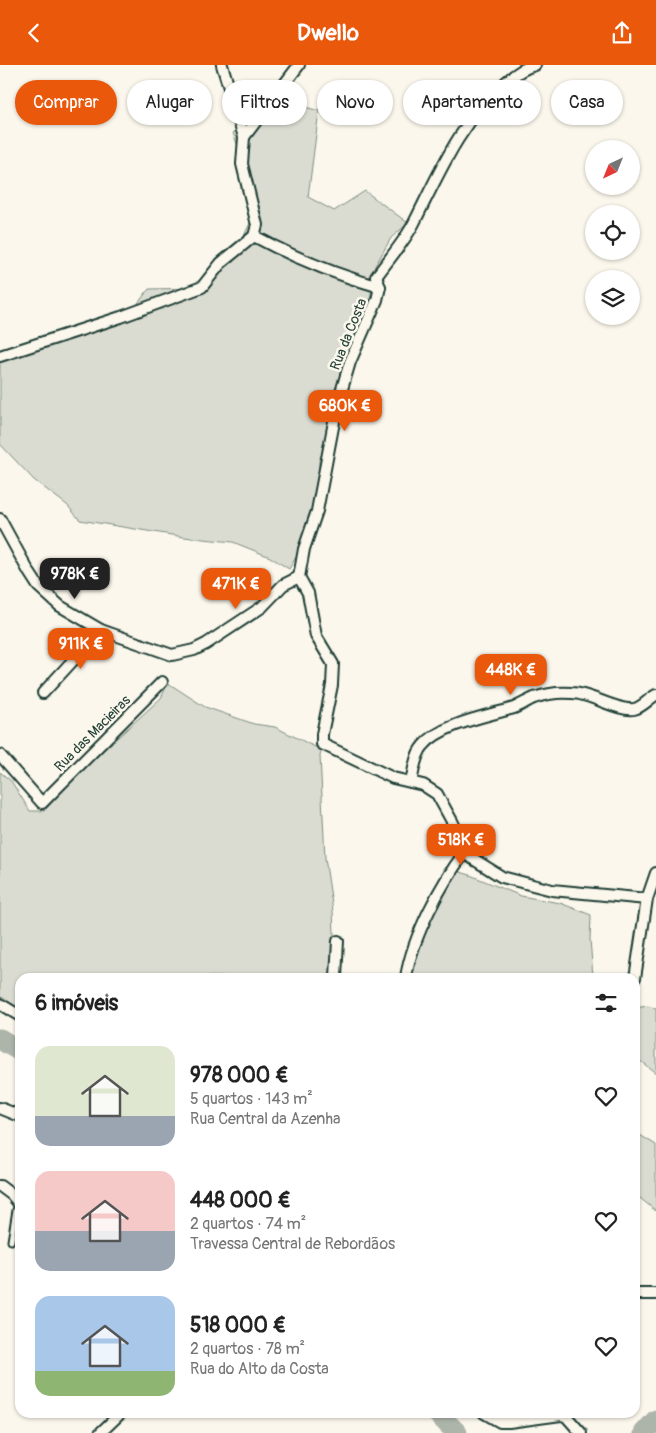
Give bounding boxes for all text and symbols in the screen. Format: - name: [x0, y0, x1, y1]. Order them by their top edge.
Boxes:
- icon: back: [20, 19, 48, 47]
- text: Dwello: [297, 19, 359, 47]
- icon: share: [608, 19, 636, 47]
- chip: Comprar: [15, 80, 117, 125]
- chip: Alugar: [127, 80, 212, 125]
- chip: Filtros: [222, 80, 307, 125]
- chip: Novo: [317, 80, 393, 125]
- chip: Apartamento: [403, 80, 541, 125]
- chip: Casa: [551, 80, 623, 125]
- north arrow: [585, 140, 640, 195]
- map controls: [585, 140, 640, 325]
- button: locate: [585, 205, 640, 260]
- button: layers: [585, 270, 640, 325]
- street label: Rua da Costa: [326, 296, 371, 372]
- pin: 680K €: [304, 389, 386, 432]
- text: 680K €: [319, 396, 371, 416]
- pin: 978K €: [34, 557, 116, 600]
- text: 978K €: [51, 564, 99, 584]
- pin: 471K €: [195, 567, 277, 610]
- text: 471K €: [212, 574, 260, 594]
- pin: 911K €: [40, 627, 122, 670]
- text: 911K €: [59, 634, 103, 654]
- pin: 448K €: [470, 653, 552, 696]
- text: 448K €: [486, 660, 536, 680]
- street label: Rua das Macieiras: [51, 691, 134, 775]
- pin: 518K €: [420, 823, 502, 866]
- text: 518K €: [438, 830, 484, 850]
- icon: filters: [592, 989, 620, 1017]
- text: 6 imóveis: [35, 990, 118, 1017]
- text: 978 000 €: [190, 1062, 289, 1089]
- icon: home: [75, 1066, 135, 1126]
- icon: heart: [592, 1082, 620, 1110]
- text: 5 quartos · 143 m²: [190, 1089, 313, 1109]
- text: Rua Central da Azenha: [190, 1109, 340, 1129]
- text: 448 000 €: [190, 1187, 291, 1214]
- icon: home: [75, 1191, 135, 1251]
- icon: heart: [592, 1207, 620, 1235]
- text: 2 quartos · 74 m²: [190, 1214, 306, 1234]
- text: Travessa Central de Rebordãos: [190, 1234, 395, 1254]
- text: 518 000 €: [190, 1312, 286, 1339]
- icon: home: [75, 1316, 135, 1376]
- icon: heart: [592, 1332, 620, 1360]
- text: 2 quartos · 78 m²: [190, 1339, 305, 1359]
- text: Rua do Alto da Costa: [190, 1359, 329, 1379]

